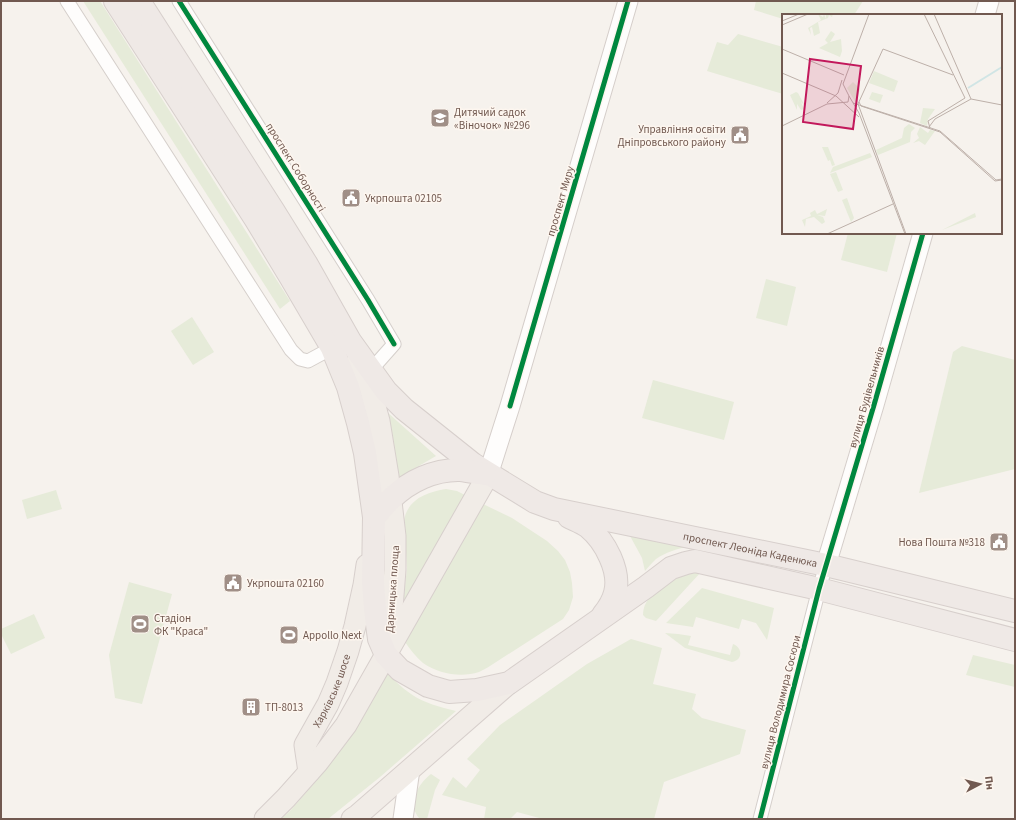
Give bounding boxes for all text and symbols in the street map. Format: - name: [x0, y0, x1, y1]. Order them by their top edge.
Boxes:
- inset map: [782, 14, 1002, 234]
- place label: Дитячий садок «Віночок» №296: [454, 105, 531, 133]
- school or university icon: Дитячий садок «Віночок» №296: [429, 107, 451, 129]
- street label: проспект Соборності: [262, 120, 329, 215]
- place label: Управління освіти Дніпровського району: [617, 122, 726, 150]
- public building icon: Управління освіти Дніпровського району: [729, 124, 751, 146]
- street label: проспект Миру: [543, 164, 578, 238]
- public building icon: Укрпошта 02105: [340, 187, 362, 209]
- place label: Укрпошта 02105: [365, 191, 442, 206]
- street label: вулиця Будівельників: [845, 344, 888, 450]
- street label: проспект Леоніда Каденюка: [682, 529, 819, 571]
- public building icon: Нова Пошта №318: [988, 531, 1010, 553]
- place label: Нова Пошта №318: [898, 535, 986, 550]
- street label: Дарницька площа: [382, 545, 403, 633]
- public building icon: Укрпошта 02160: [222, 572, 244, 594]
- place label: Укрпошта 02160: [247, 576, 324, 591]
- place label: Стадіон ФК "Краса": [154, 611, 208, 639]
- sports icon: Стадіон ФК "Краса": [129, 613, 151, 635]
- sports icon: Appollo Next: [278, 624, 300, 646]
- place label: Appollo Next: [303, 628, 362, 643]
- street label: вулиця Володимира Сосюри: [757, 634, 804, 771]
- street label: Харківське шосе: [309, 652, 355, 730]
- building icon: ТП-8013: [240, 696, 262, 718]
- place label: ТП-8013: [265, 700, 303, 715]
- north arrow: [960, 764, 1000, 804]
- text: Пн: [981, 775, 998, 791]

